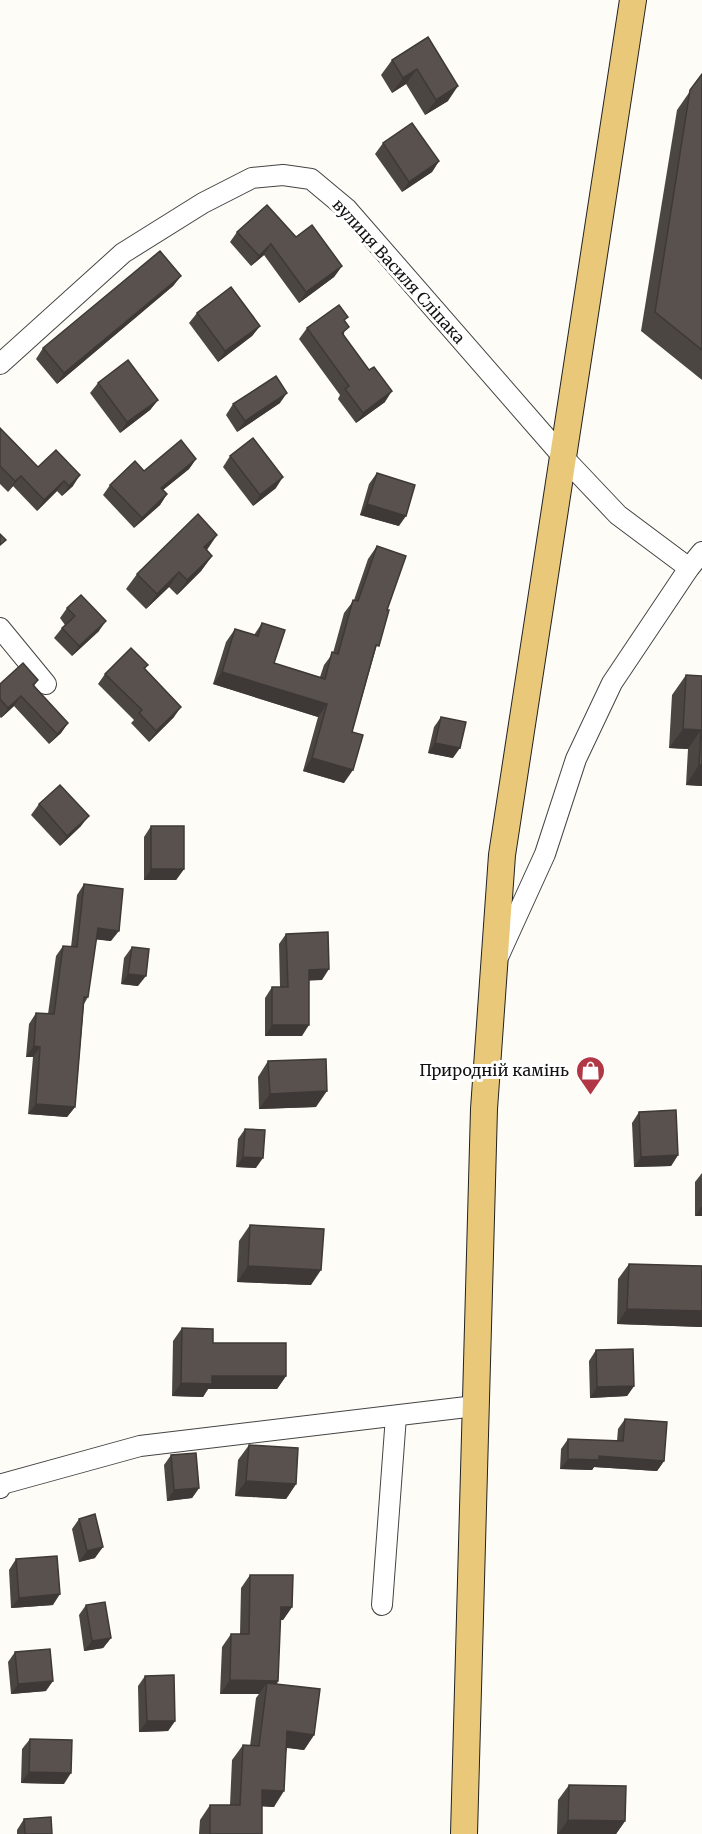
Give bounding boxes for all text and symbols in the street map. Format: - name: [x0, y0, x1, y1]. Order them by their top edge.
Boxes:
- street label: вулиця Василя Сліпака: [329, 194, 470, 348]
- shop icon: Природній камінь: [574, 1054, 606, 1096]
- place label: Природній камінь: [419, 1060, 569, 1080]

